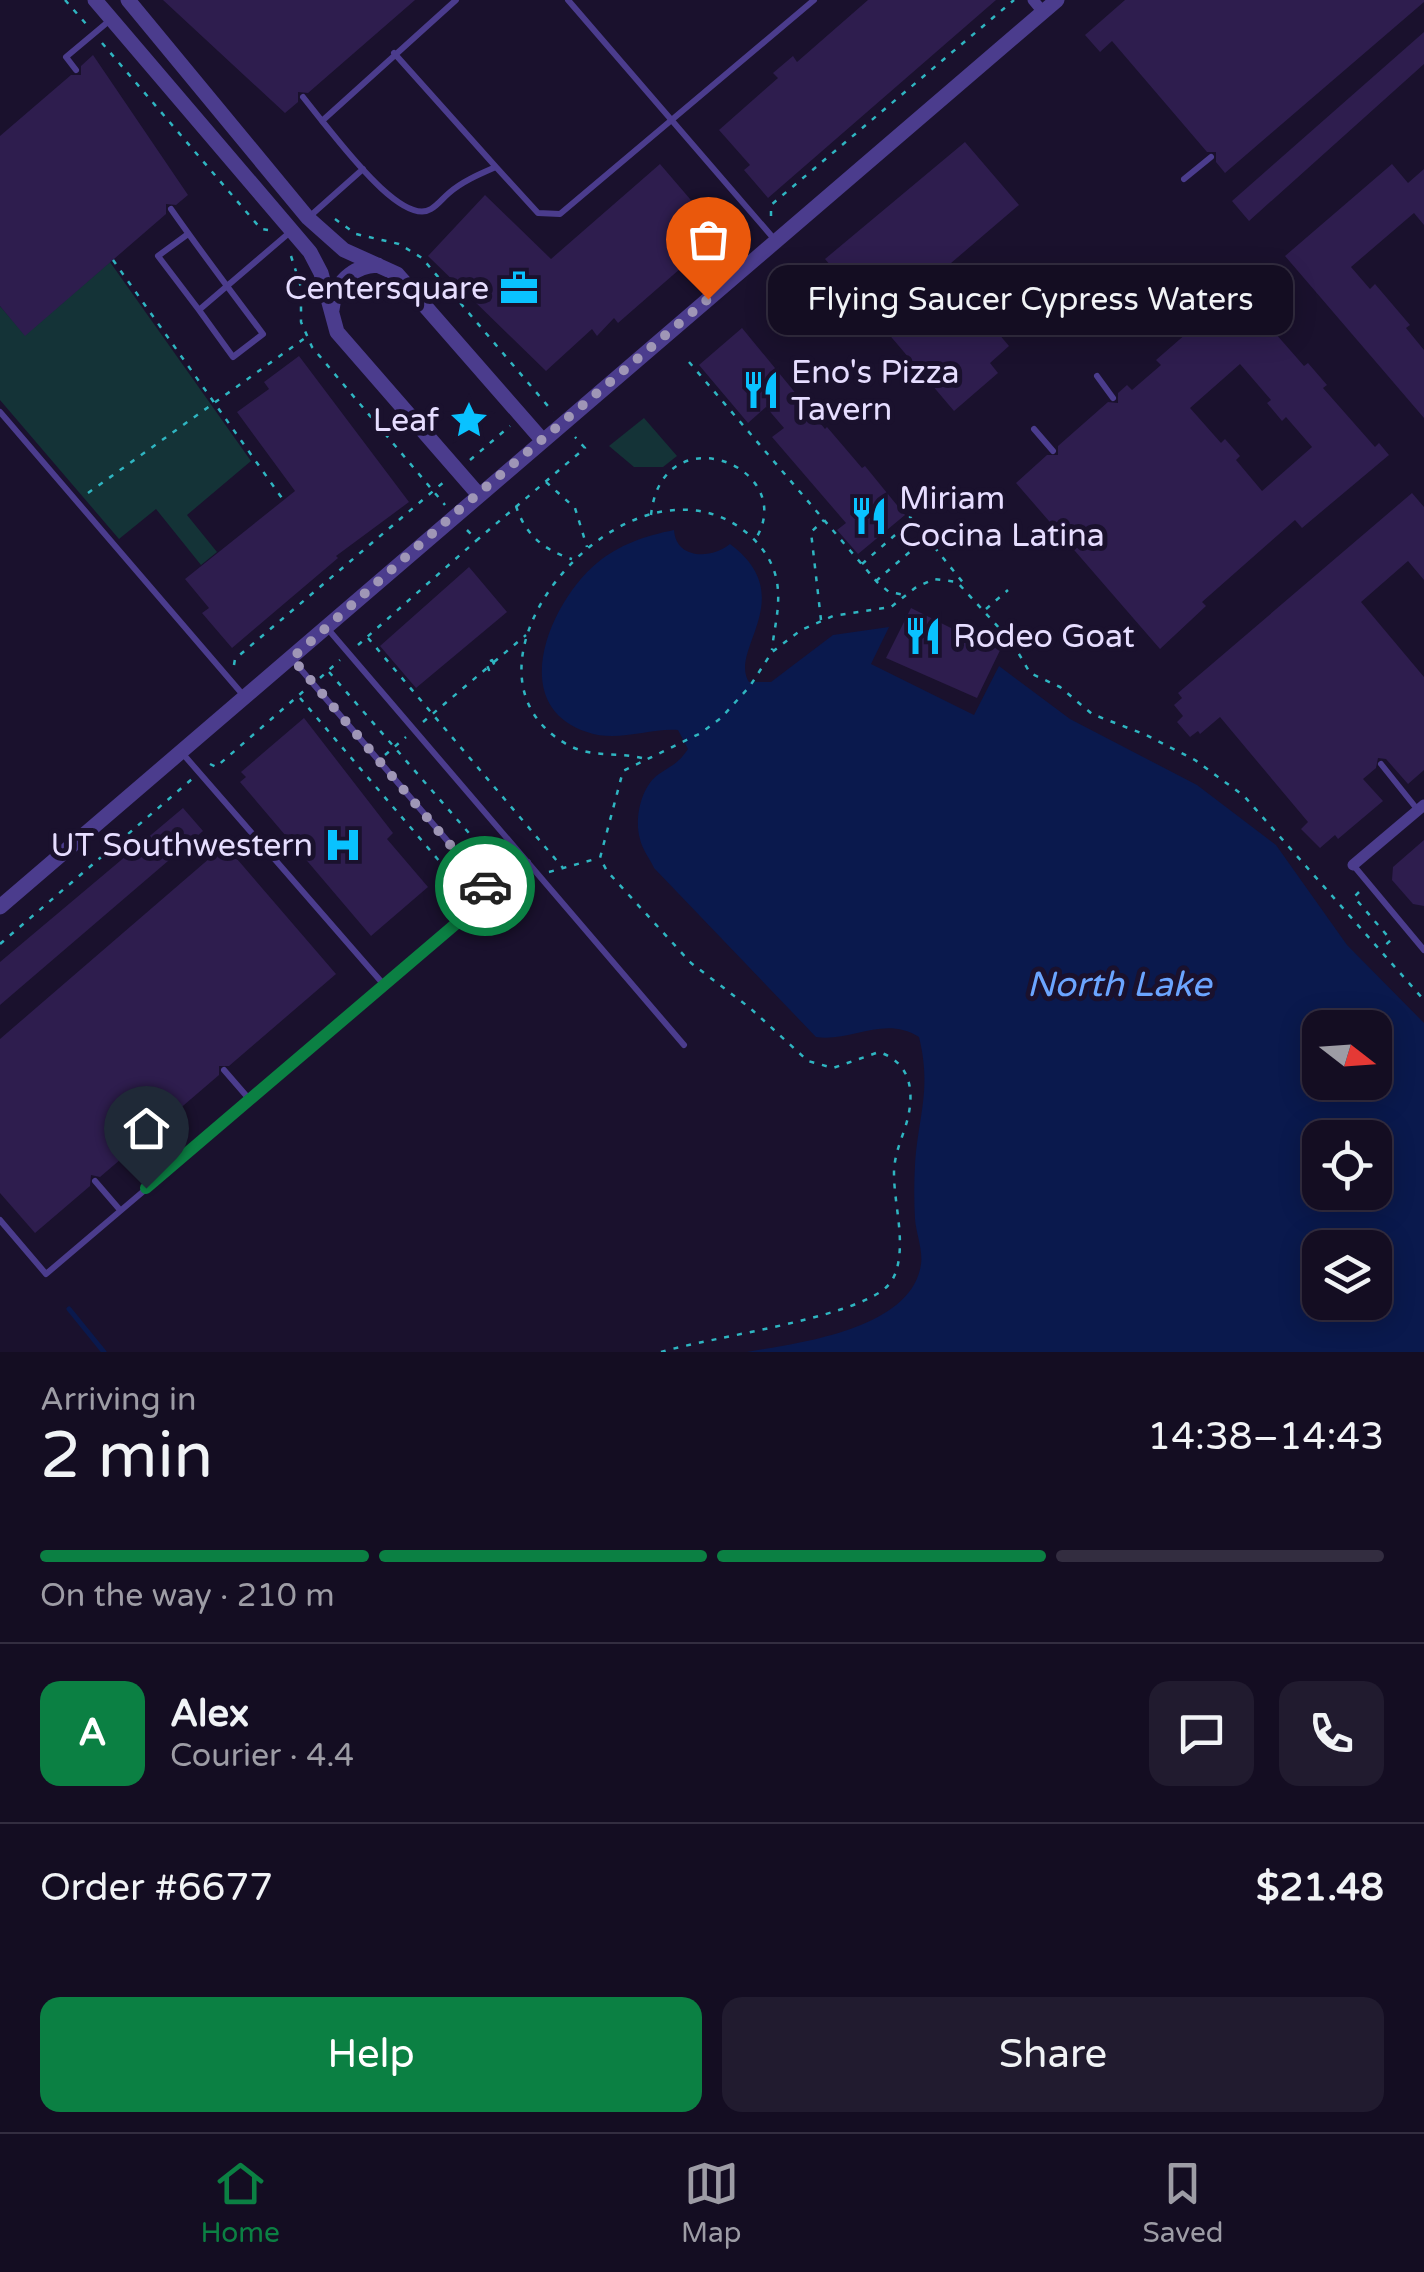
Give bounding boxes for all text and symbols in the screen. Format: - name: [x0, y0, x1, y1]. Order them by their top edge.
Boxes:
- pin: [666, 197, 751, 300]
- icon: bag: [681, 212, 736, 267]
- callout: Flying Saucer Cypress Waters: [768, 264, 1293, 334]
- office icon: Centersquare: [498, 267, 540, 309]
- place label: Centersquare: [285, 270, 489, 308]
- text: Flying Saucer Cypress Waters: [807, 281, 1254, 319]
- place label: Eno's Pizza Tavern: [791, 354, 960, 429]
- restaurant icon: Eno's Pizza Tavern: [740, 369, 782, 411]
- place icon: Leaf: [448, 399, 490, 441]
- place label: Leaf: [373, 402, 440, 440]
- place label: Miriam Cocina Latina: [899, 480, 1105, 555]
- restaurant icon: Miriam Cocina Latina: [848, 495, 890, 537]
- restaurant icon: Rodeo Goat: [902, 615, 944, 657]
- place label: Rodeo Goat: [953, 618, 1135, 656]
- hospital icon: UT Southwestern: [322, 824, 364, 866]
- place label: UT Southwestern: [51, 827, 313, 865]
- courier: [435, 836, 535, 936]
- icon: car: [458, 859, 513, 914]
- water label: North Lake: [1027, 964, 1213, 1006]
- north arrow: [1302, 1010, 1392, 1100]
- map controls: [1302, 1010, 1392, 1320]
- pin: [104, 1086, 189, 1189]
- icon: home: [119, 1101, 174, 1156]
- button: locate: [1302, 1120, 1392, 1210]
- button: layers: [1302, 1230, 1392, 1320]
- text: Arriving in: [40, 1381, 197, 1419]
- text: 14:38–14:43: [1147, 1414, 1384, 1460]
- text: 2 min: [40, 1417, 213, 1496]
- text: On the way · 210 m: [40, 1577, 335, 1615]
- button: chat: [1149, 1681, 1254, 1786]
- button: phone: [1279, 1681, 1384, 1786]
- text: Alex: [170, 1691, 249, 1737]
- text: A: [78, 1710, 107, 1756]
- text: Courier · 4.4: [170, 1737, 354, 1775]
- text: Order #6677: [40, 1865, 273, 1911]
- text: $21.48: [1256, 1865, 1384, 1911]
- button: Help: [40, 1997, 702, 2112]
- button: Share: [722, 1997, 1384, 2112]
- tab: Home: [201, 2156, 280, 2250]
- tab: Map: [681, 2156, 741, 2250]
- tab: Saved: [1143, 2156, 1223, 2250]

